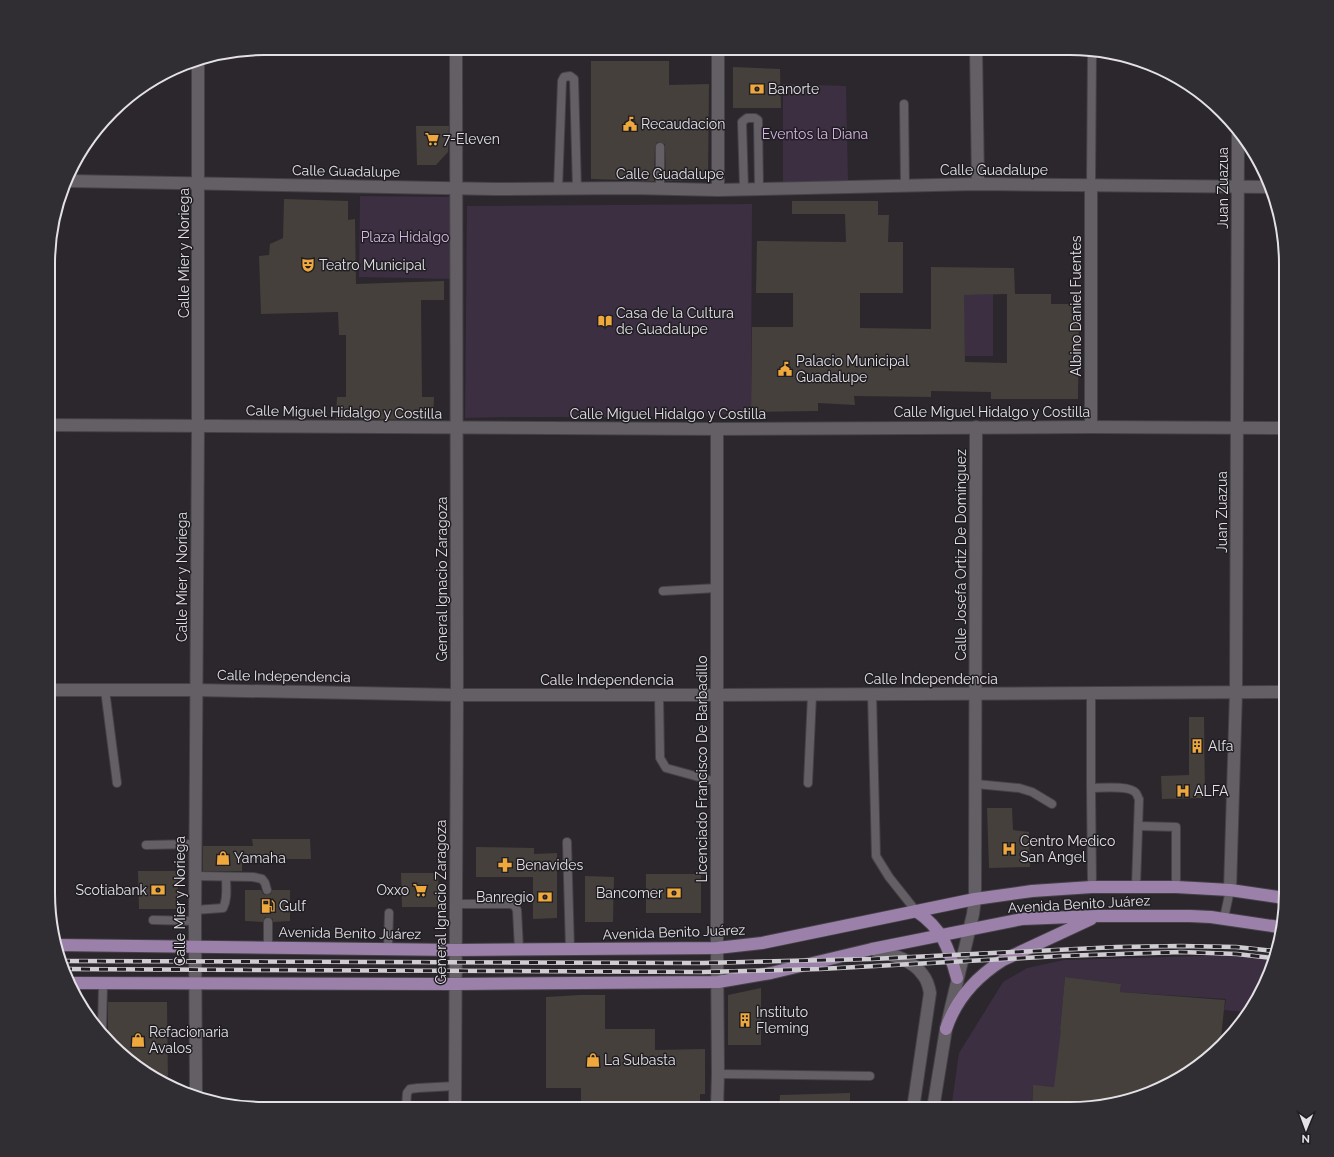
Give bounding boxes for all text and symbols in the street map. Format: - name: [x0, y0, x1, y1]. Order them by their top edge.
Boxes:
- bank icon: Banorte: [749, 81, 765, 97]
- place label: Banorte: [768, 81, 819, 97]
- public building icon: Recaudacion: [622, 116, 638, 132]
- place label: Recaudacion: [641, 116, 725, 132]
- park label: Eventos la Diana: [762, 126, 868, 142]
- supermarket icon: 7-Eleven: [424, 131, 440, 147]
- place label: 7-Eleven: [443, 131, 500, 147]
- street label: Juan Zuazua: [1215, 147, 1231, 229]
- street label: Calle Guadalupe: [292, 162, 400, 180]
- street label: Calle Guadalupe: [940, 162, 1048, 178]
- street label: Calle Guadalupe: [616, 166, 724, 182]
- street label: Calle Mier y Noriega: [176, 188, 192, 318]
- park label: Plaza Hidalgo: [361, 229, 449, 245]
- street label: Albino Daniel Fuentes: [1068, 235, 1084, 376]
- theatre icon: Teatro Municipal: [300, 257, 316, 273]
- place label: Teatro Municipal: [319, 257, 426, 273]
- place label: Casa de la Cultura de Guadalupe: [616, 305, 734, 337]
- library icon: Casa de la Cultura de Guadalupe: [597, 313, 613, 329]
- place label: Palacio Municipal Guadalupe: [796, 353, 909, 385]
- public building icon: Palacio Municipal Guadalupe: [777, 361, 793, 377]
- street label: Calle Miguel Hidalgo y Costilla: [246, 402, 442, 422]
- street label: Calle Miguel Hidalgo y Costilla: [894, 404, 1090, 420]
- street label: Calle Miguel Hidalgo y Costilla: [570, 406, 766, 422]
- street label: Calle Josefa Ortiz De Domínguez: [953, 449, 969, 661]
- street label: Juan Zuazua: [1214, 471, 1230, 553]
- street label: General Ignacio Zaragoza: [434, 497, 450, 661]
- street label: Calle Mier y Noriega: [174, 512, 190, 642]
- street label: Licenciado Francisco De Barbadillo: [694, 655, 710, 883]
- street label: Calle Independencia: [217, 667, 351, 685]
- street label: Calle Independencia: [864, 671, 998, 687]
- street label: Calle Independencia: [540, 672, 674, 688]
- building icon: Alfa: [1189, 738, 1205, 754]
- place label: Alfa: [1208, 738, 1234, 754]
- hospital icon: ALFA: [1175, 783, 1191, 799]
- place label: ALFA: [1194, 783, 1229, 799]
- street label: General Ignacio Zaragoza: [433, 820, 449, 984]
- place label: Centro Medico San Angel: [1020, 833, 1115, 865]
- street label: Calle Mier y Noriega: [172, 836, 188, 966]
- hospital icon: Centro Medico San Angel: [1001, 841, 1017, 857]
- shop icon: Yamaha: [215, 850, 231, 866]
- place label: Yamaha: [234, 850, 286, 866]
- pharmacy icon: Benavides: [497, 857, 513, 873]
- place label: Benavides: [516, 857, 584, 873]
- place label: Scotiabank: [75, 882, 148, 898]
- bank icon: Scotiabank: [150, 882, 166, 898]
- place label: Oxxo: [377, 882, 409, 898]
- supermarket icon: Oxxo: [412, 882, 428, 898]
- place label: Bancomer: [596, 885, 663, 901]
- bank icon: Bancomer: [666, 885, 682, 901]
- place label: Banregio: [476, 889, 534, 905]
- bank icon: Banregio: [537, 889, 553, 905]
- street label: Avenida Benito Juárez: [1007, 892, 1151, 916]
- fuel station icon: Gulf: [260, 898, 276, 914]
- place label: Gulf: [279, 898, 307, 914]
- street label: Avenida Benito Juárez: [602, 922, 746, 942]
- street label: Avenida Benito Juárez: [279, 924, 422, 942]
- place label: Instituto Fleming: [756, 1004, 809, 1036]
- building icon: Instituto Fleming: [737, 1012, 753, 1028]
- place label: Refacionaria Avalos: [149, 1024, 229, 1056]
- shop icon: Refacionaria Avalos: [130, 1032, 146, 1048]
- shop icon: La Subasta: [585, 1052, 601, 1068]
- place label: La Subasta: [604, 1052, 676, 1068]
- north arrow: [1286, 1109, 1326, 1149]
- text: N: [1302, 1132, 1310, 1145]

